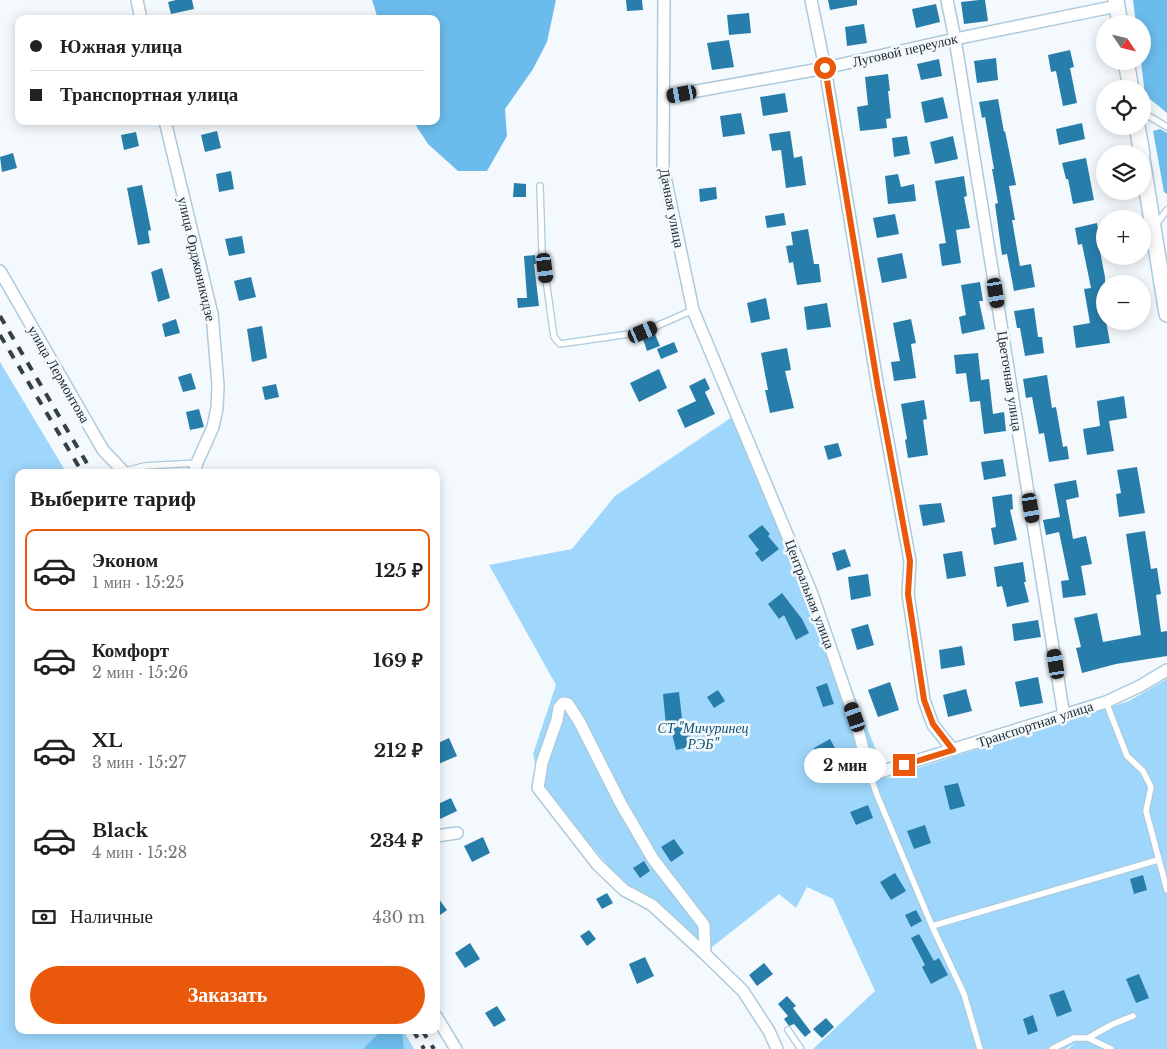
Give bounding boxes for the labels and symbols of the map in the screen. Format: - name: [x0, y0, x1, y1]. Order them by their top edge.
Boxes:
- north arrow: [1096, 15, 1151, 70]
- street label: Луговой переулок: [851, 29, 959, 71]
- route start: [814, 57, 836, 79]
- car: [665, 84, 698, 104]
- street label: Дачная улица: [655, 167, 689, 250]
- street label: улица Орджоникидзе: [174, 195, 220, 323]
- car: [535, 252, 554, 284]
- car: [986, 277, 1005, 309]
- car: [626, 319, 659, 345]
- street label: улица Лермонтова: [24, 322, 95, 427]
- street label: Цветочная улица: [993, 330, 1027, 433]
- car: [1021, 492, 1040, 524]
- street label: Центральная улица: [781, 537, 839, 652]
- car: [1046, 648, 1065, 680]
- street label: Транспортная улица: [975, 696, 1096, 751]
- car: [843, 700, 866, 734]
- park label: СТ "Мичуринец РЭБ": [657, 719, 749, 753]
- callout: 2 мин: [804, 748, 886, 782]
- route end: [893, 754, 915, 776]

